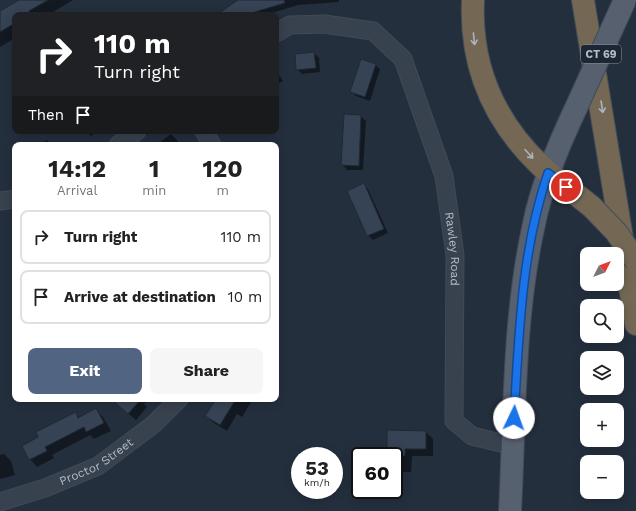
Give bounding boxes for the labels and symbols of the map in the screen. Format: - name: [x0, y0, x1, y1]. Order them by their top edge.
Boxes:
- one-way arrow: [470, 32, 477, 45]
- road number: CT 69: [581, 45, 621, 63]
- one-way arrow: [598, 101, 606, 114]
- one-way arrow: [525, 149, 534, 159]
- pin: [549, 170, 583, 204]
- street label: Rawley Road: [442, 211, 462, 286]
- north arrow: [580, 247, 624, 291]
- position arrow: [493, 397, 535, 439]
- street label: Proctor Street: [57, 435, 136, 488]
- speed limit sign: 60: [351, 447, 403, 499]

